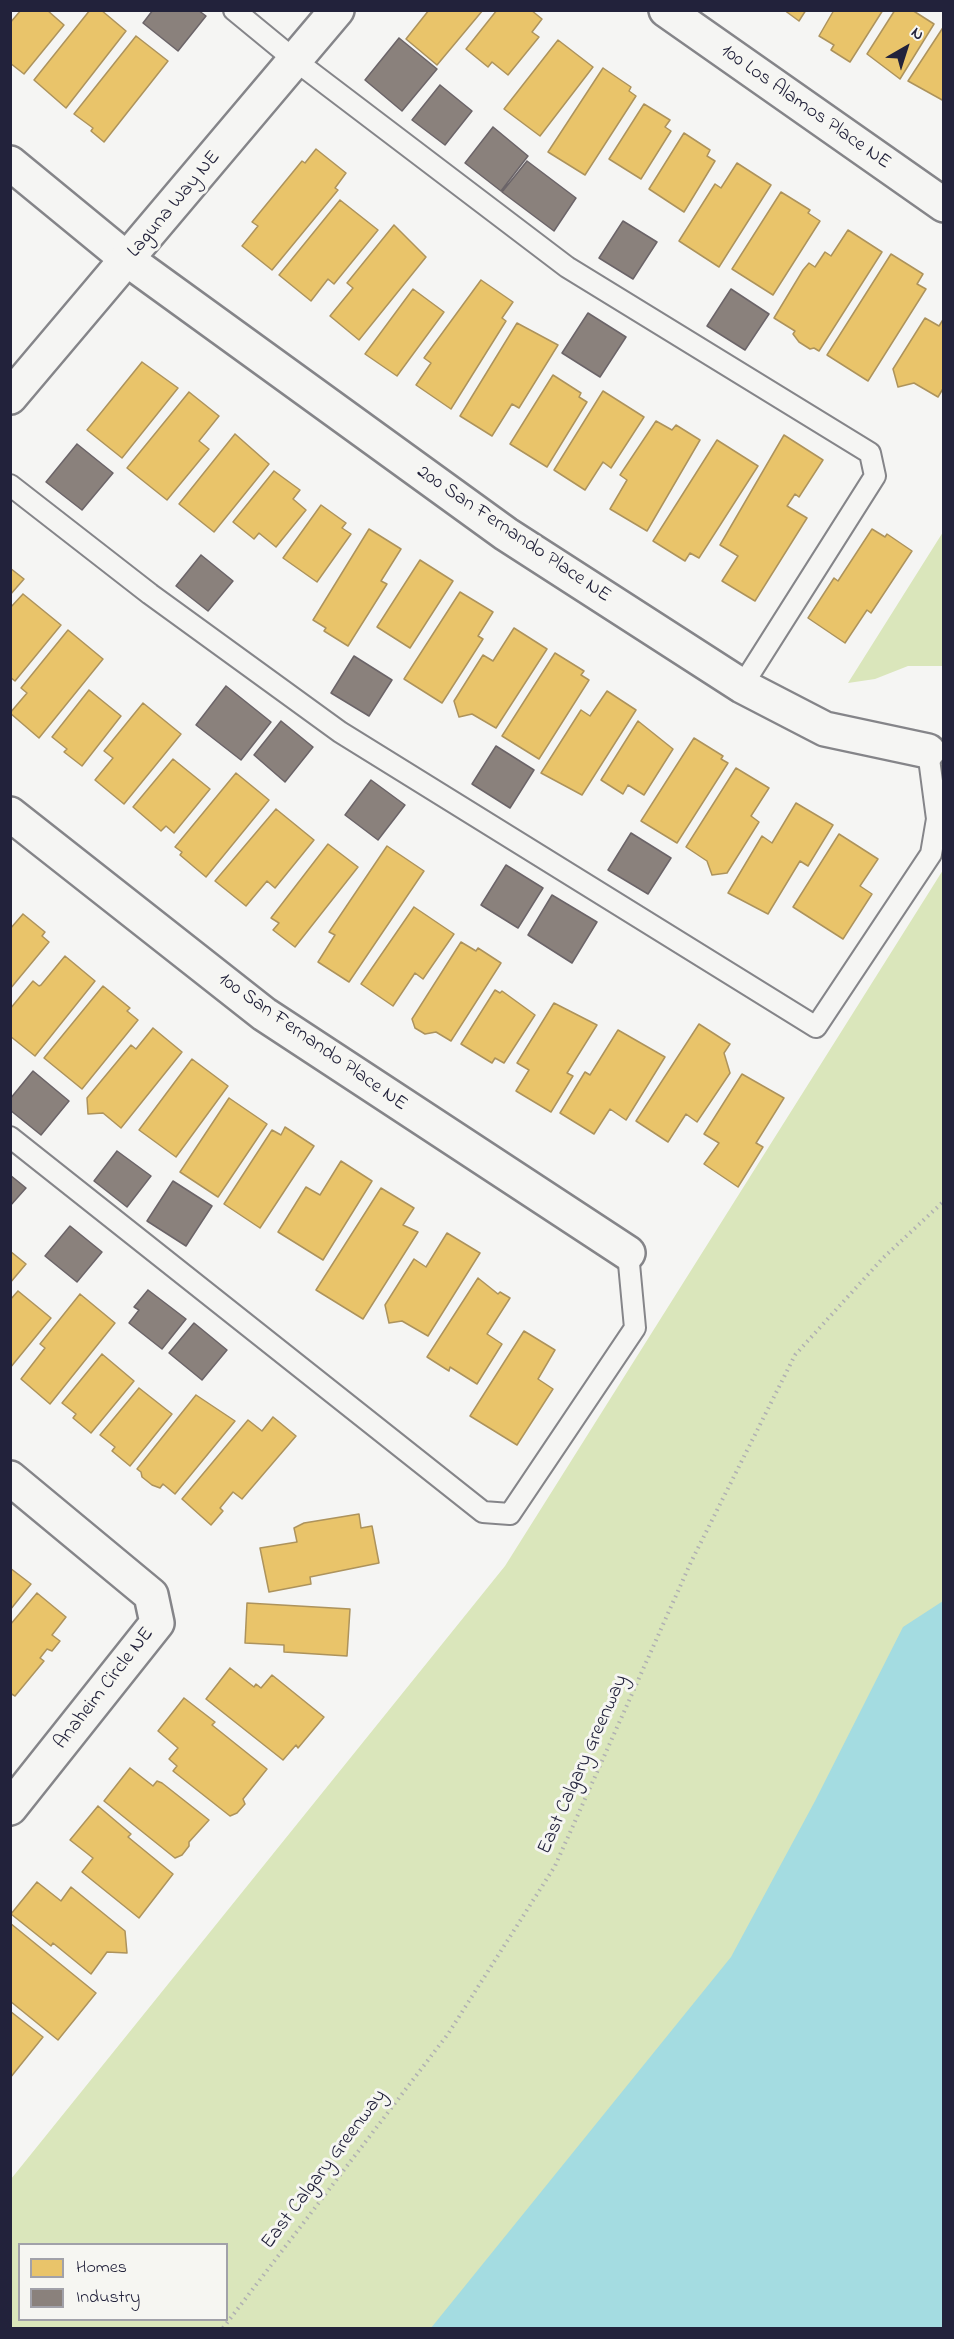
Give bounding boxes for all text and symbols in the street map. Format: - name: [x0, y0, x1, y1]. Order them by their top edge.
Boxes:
- north arrow: [876, 18, 936, 78]
- text: N: [906, 21, 929, 47]
- street label: 100 Los Alamos Place NE: [715, 40, 895, 176]
- street label: Laguna Way NE: [123, 147, 227, 263]
- street label: 200 San Fernando Place NE: [411, 461, 615, 609]
- street label: 100 San Fernando Place NE: [213, 969, 411, 1117]
- street label: Anaheim Circle NE: [50, 1623, 160, 1755]
- street label: East Calgary Greenway: [534, 1672, 634, 1858]
- street label: East Calgary Greenway: [257, 2085, 393, 2255]
- legend: [18, 2243, 228, 2321]
- text: Homes: [76, 2255, 127, 2281]
- text: Industry: [76, 2285, 140, 2311]

